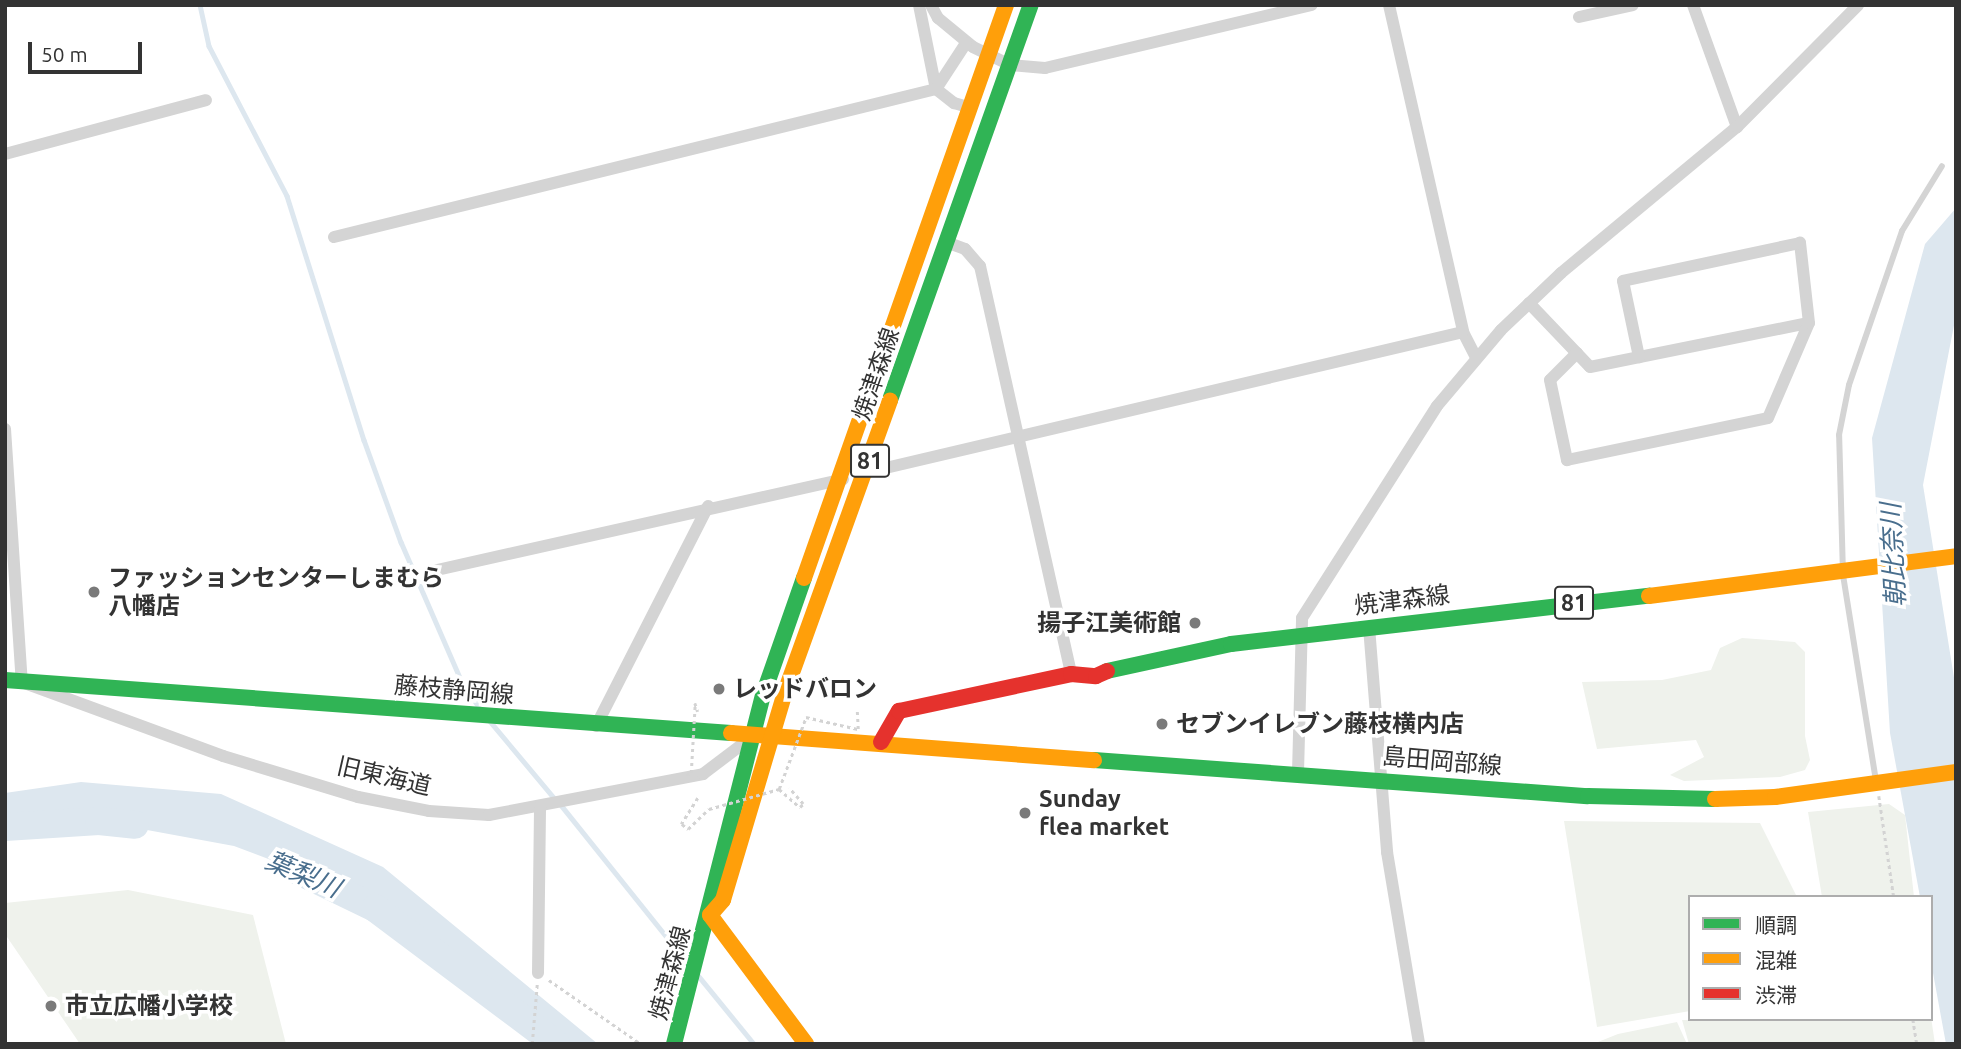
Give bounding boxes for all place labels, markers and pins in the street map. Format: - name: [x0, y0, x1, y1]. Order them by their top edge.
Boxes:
- place label: ファッションセンターしまむら 八幡店: [108, 564, 444, 620]
- marker: ファッションセンターしまむら 八幡店: [86, 584, 102, 600]
- place label: 揚子江美術館: [1037, 609, 1181, 637]
- marker: 揚子江美術館: [1187, 615, 1203, 631]
- place label: レッドバロン: [733, 675, 877, 703]
- marker: レッドバロン: [711, 681, 727, 697]
- place label: セブンイレブン藤枝横内店: [1176, 710, 1464, 738]
- marker: セブンイレブン藤枝横内店: [1154, 716, 1170, 732]
- place label: Sunday flea market: [1039, 785, 1169, 841]
- marker: Sunday flea market: [1017, 805, 1033, 821]
- place label: 市立広幡小学校: [65, 992, 233, 1020]
- marker: 市立広幡小学校: [43, 998, 59, 1014]

